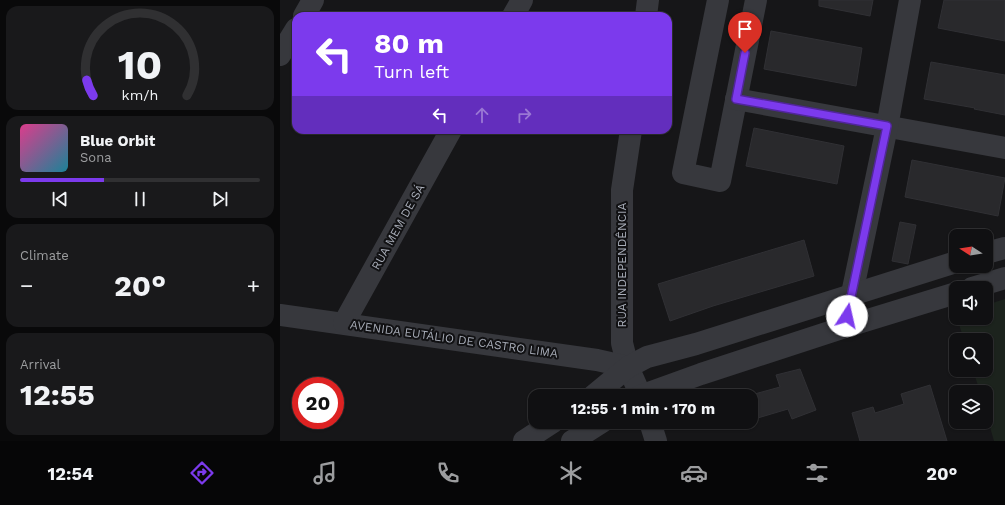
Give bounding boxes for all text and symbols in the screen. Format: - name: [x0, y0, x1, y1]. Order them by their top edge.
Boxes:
- pin: [728, 12, 762, 53]
- icon: arrive: [734, 18, 756, 40]
- text: 80 m: [374, 27, 444, 60]
- icon: left: [308, 28, 360, 80]
- text: 10: [118, 40, 162, 89]
- text: Turn left: [374, 61, 449, 82]
- text: km/h: [122, 87, 158, 103]
- icon: left: [429, 104, 451, 126]
- icon: ahead: [471, 104, 493, 126]
- icon: right: [513, 104, 535, 126]
- text: Blue Orbit: [80, 132, 155, 150]
- text: Sona: [80, 150, 112, 165]
- street label: RUA MEM DE SÁ: [369, 182, 427, 272]
- icon: previous: [49, 188, 71, 210]
- icon: pause: [129, 188, 151, 210]
- icon: next: [209, 188, 231, 210]
- street label: RUA INDEPENDÊNCIA: [615, 202, 629, 328]
- north arrow: [949, 229, 993, 273]
- map controls: [949, 229, 993, 429]
- text: Climate: [20, 248, 69, 263]
- text: 20°: [114, 268, 166, 303]
- text: −: [20, 273, 33, 298]
- text: +: [247, 273, 260, 298]
- button: sound: [949, 281, 993, 325]
- position arrow: [826, 295, 868, 337]
- street label: AVENIDA EUTÁLIO DE CASTRO LIMA: [349, 317, 559, 361]
- button: search: [949, 333, 993, 377]
- text: Arrival: [20, 357, 61, 372]
- text: 12:55: [20, 377, 95, 412]
- speed limit sign: 20: [292, 377, 344, 429]
- button: layers: [949, 385, 993, 429]
- text: 12:55 · 1 min · 170 m: [571, 400, 715, 418]
- icon: directions: [188, 459, 216, 487]
- icon: music: [311, 459, 339, 487]
- icon: phone: [434, 459, 462, 487]
- icon: climate: [557, 459, 585, 487]
- icon: car: [680, 459, 708, 487]
- icon: filters: [803, 459, 831, 487]
- text: 12:54: [47, 463, 94, 484]
- text: 20°: [926, 463, 957, 484]

